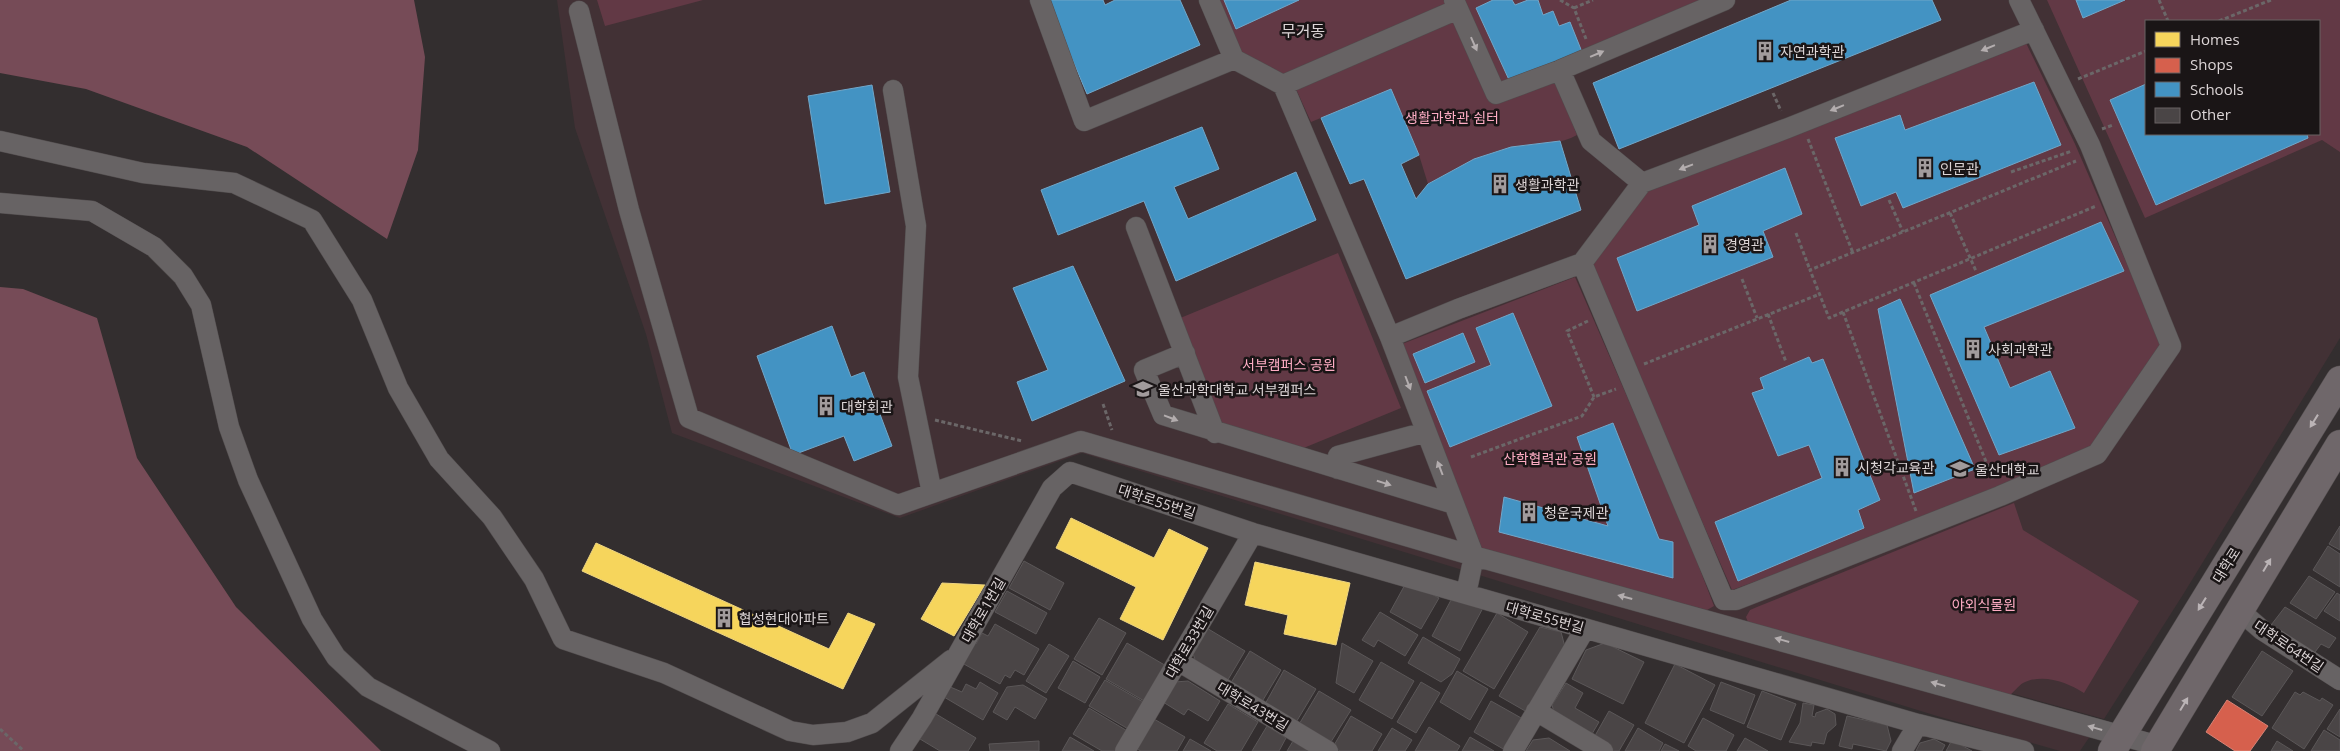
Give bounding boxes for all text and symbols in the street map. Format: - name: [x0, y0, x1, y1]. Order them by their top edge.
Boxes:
- district label: 무거동: [1281, 20, 1325, 42]
- legend: [2145, 20, 2320, 135]
- text: Homes: [2190, 29, 2240, 49]
- one-way arrow: [1470, 37, 1478, 51]
- building icon: 자연과학관: [1754, 40, 1776, 62]
- place label: 자연과학관: [1780, 42, 1845, 61]
- one-way arrow: [1980, 44, 1995, 52]
- one-way arrow: [1590, 49, 1604, 57]
- text: Shops: [2190, 54, 2233, 74]
- text: Schools: [2190, 79, 2244, 99]
- text: Other: [2190, 104, 2231, 124]
- one-way arrow: [1830, 105, 1845, 113]
- park label: 생활과학관 쉼터: [1405, 108, 1499, 127]
- building icon: 인문관: [1914, 157, 1936, 179]
- place label: 인문관: [1940, 159, 1979, 178]
- one-way arrow: [1678, 163, 1693, 171]
- building icon: 생활과학관: [1489, 173, 1511, 195]
- place label: 생활과학관: [1515, 175, 1580, 194]
- building icon: 경영관: [1699, 233, 1721, 255]
- place label: 경영관: [1725, 235, 1764, 254]
- building icon: 사회과학관: [1962, 338, 1984, 360]
- place label: 사회과학관: [1988, 340, 2053, 359]
- park label: 서부캠퍼스 공원: [1242, 355, 1336, 374]
- one-way arrow: [1404, 376, 1412, 391]
- school or university icon: 울산과학대학교 서부캠퍼스: [1132, 378, 1154, 400]
- place label: 울산과학대학교 서부캠퍼스: [1158, 380, 1316, 399]
- building icon: 대학회관: [815, 395, 837, 417]
- place label: 대학회관: [841, 397, 893, 416]
- one-way arrow: [1164, 414, 1179, 422]
- one-way arrow: [2310, 415, 2319, 428]
- park label: 산학협력관 공원: [1503, 449, 1597, 468]
- building icon: 시청각교육관: [1831, 456, 1853, 478]
- place label: 시청각교육관: [1857, 458, 1934, 477]
- school or university icon: 울산대학교: [1949, 458, 1971, 480]
- one-way arrow: [1436, 460, 1444, 475]
- place label: 울산대학교: [1975, 460, 2040, 479]
- street label: 대학로55번길: [1116, 480, 1198, 522]
- one-way arrow: [1377, 480, 1392, 488]
- building icon: 청운국제관: [1518, 501, 1540, 523]
- place label: 청운국제관: [1544, 503, 1609, 522]
- street label: 대학로: [2208, 543, 2244, 586]
- one-way arrow: [2263, 558, 2272, 571]
- street label: 대학로1번길: [957, 574, 1009, 646]
- one-way arrow: [1618, 593, 1633, 601]
- park label: 야외식물원: [1952, 595, 2016, 614]
- street label: 대학로55번길: [1504, 597, 1586, 637]
- one-way arrow: [2197, 598, 2207, 611]
- street label: 대학로33번길: [1161, 602, 1217, 682]
- building icon: 협성현대아파트: [713, 607, 735, 629]
- place label: 협성현대아파트: [739, 609, 829, 628]
- street label: 대학로64번길: [2250, 616, 2328, 676]
- one-way arrow: [1774, 636, 1789, 644]
- street label: 대학로43번길: [1214, 677, 1292, 735]
- one-way arrow: [1931, 680, 1946, 688]
- one-way arrow: [2179, 697, 2188, 710]
- one-way arrow: [2087, 724, 2102, 732]

